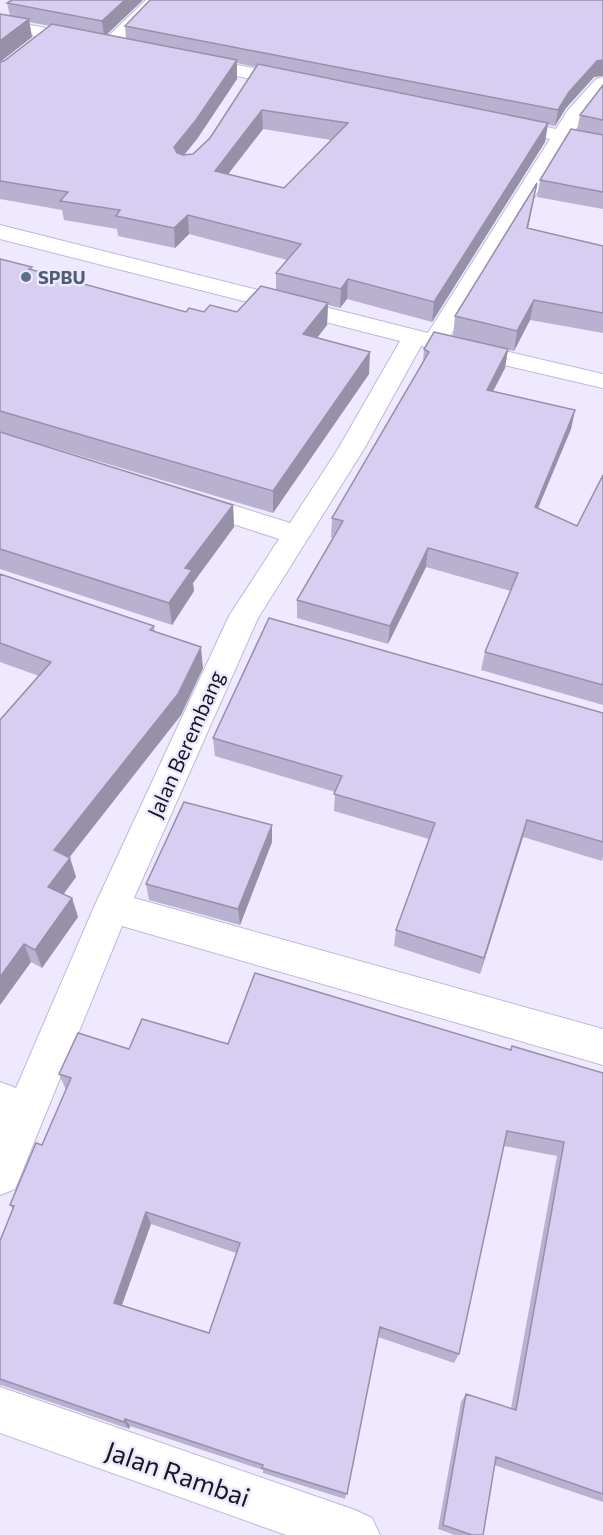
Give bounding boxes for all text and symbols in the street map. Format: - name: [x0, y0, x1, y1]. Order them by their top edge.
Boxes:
- place label: SPBU: [38, 266, 86, 288]
- marker: SPBU: [19, 270, 33, 284]
- street label: Jalan Berembang: [141, 667, 229, 821]
- street label: Jalan Rambai: [102, 1434, 254, 1512]

